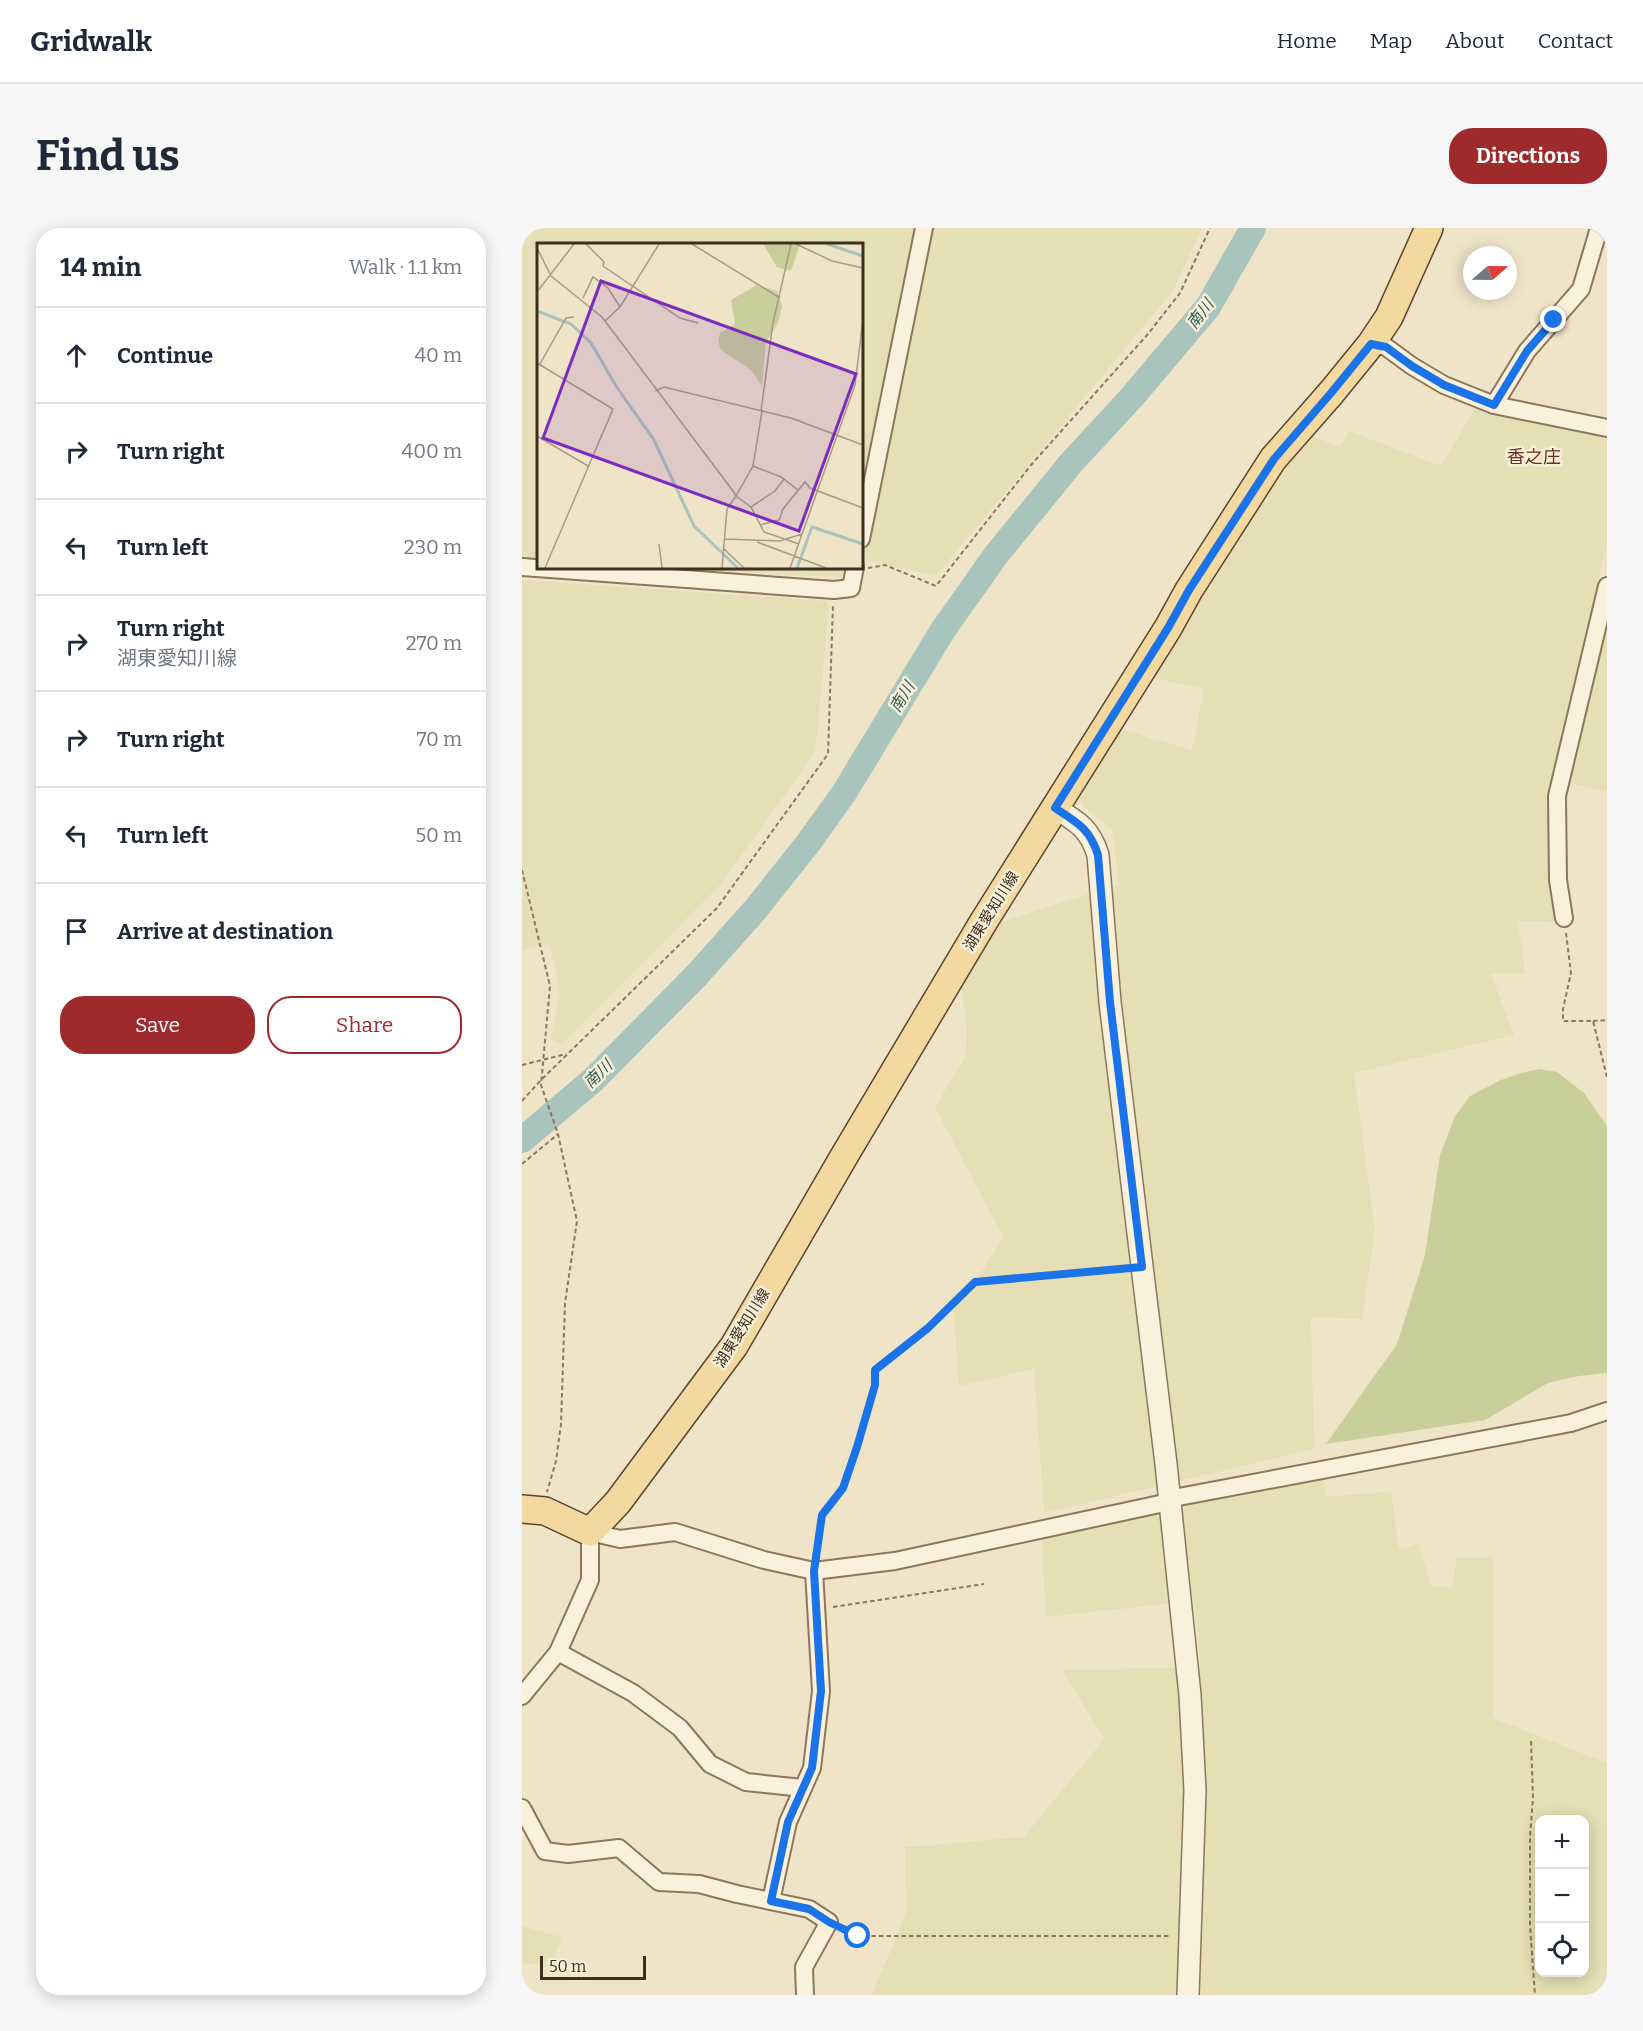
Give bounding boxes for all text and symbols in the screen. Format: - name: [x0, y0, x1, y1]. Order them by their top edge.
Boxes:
- text: Gridwalk: [30, 25, 152, 58]
- text: Home: [1277, 28, 1337, 54]
- text: Map: [1370, 28, 1412, 54]
- text: About: [1445, 28, 1505, 54]
- text: Contact: [1538, 28, 1613, 54]
- button: Directions: [1449, 128, 1607, 184]
- text: Find us: [36, 131, 180, 181]
- inset map: [537, 243, 862, 568]
- north arrow: [1463, 246, 1517, 300]
- text: 14 min: [60, 252, 142, 283]
- text: Walk · 1.1 km: [349, 255, 462, 279]
- water label: 南川: [1183, 294, 1218, 333]
- route end: [1540, 306, 1566, 332]
- icon: ahead: [60, 339, 93, 372]
- text: Continue: [117, 342, 213, 369]
- text: 40 m: [414, 343, 462, 367]
- icon: right: [60, 435, 93, 468]
- text: Turn right: [117, 438, 225, 465]
- text: 400 m: [402, 439, 462, 463]
- district label: 香之庄: [1507, 446, 1561, 468]
- icon: left: [60, 531, 93, 564]
- text: Turn left: [117, 534, 209, 561]
- text: 230 m: [404, 535, 462, 559]
- text: Turn right: [117, 615, 225, 642]
- icon: right: [60, 627, 93, 660]
- text: 270 m: [406, 631, 462, 655]
- text: 湖東愛知川線: [117, 646, 237, 670]
- water label: 南川: [886, 677, 919, 716]
- icon: right: [60, 723, 93, 756]
- text: Turn right: [117, 726, 225, 753]
- text: 70 m: [416, 727, 462, 751]
- icon: left: [60, 819, 93, 852]
- text: Turn left: [117, 822, 209, 849]
- text: 50 m: [415, 823, 462, 847]
- street label: 湖東愛知川線: [960, 868, 1022, 954]
- icon: arrive: [60, 915, 93, 948]
- text: Arrive at destination: [117, 918, 333, 945]
- button: Save: [60, 996, 255, 1054]
- button: Share: [267, 996, 462, 1054]
- water label: 南川: [580, 1055, 618, 1092]
- street label: 湖東愛知川線: [711, 1285, 773, 1371]
- map controls: [1535, 1815, 1589, 1977]
- button: +: [1535, 1815, 1589, 1869]
- button: −: [1535, 1869, 1589, 1923]
- route start: [844, 1922, 870, 1948]
- button: locate: [1535, 1923, 1589, 1977]
- scale bar: [540, 1953, 646, 1980]
- text: 50 m: [549, 1957, 586, 1976]

